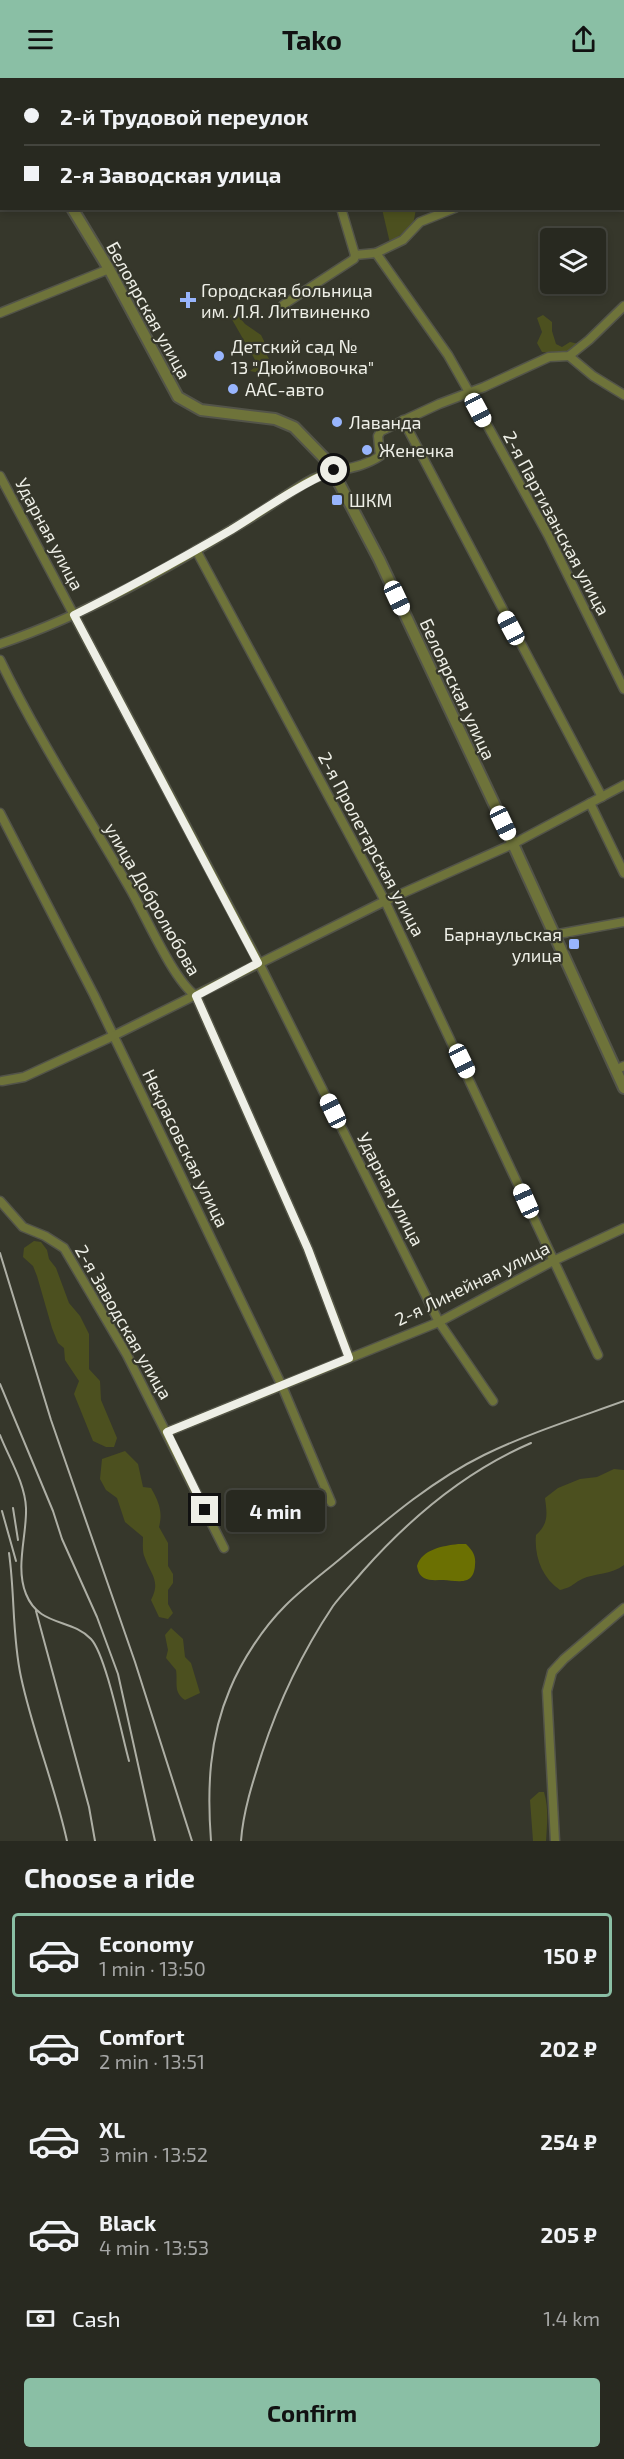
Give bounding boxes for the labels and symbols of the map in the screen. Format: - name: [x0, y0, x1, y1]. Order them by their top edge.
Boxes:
- street label: Белоярская улица: [102, 237, 196, 383]
- place label: Городская больница им. Л.Я. Литвиненко: [201, 279, 373, 322]
- marker: Городская больница им. Л.Я. Литвиненко: [179, 291, 197, 309]
- place label: Детский сад № 13 "Дюймовочка": [231, 335, 374, 378]
- marker: Детский сад № 13 "Дюймовочка": [212, 349, 226, 363]
- place label: ААС-авто: [245, 378, 324, 400]
- marker: ААС-авто: [226, 382, 240, 396]
- car: [462, 390, 494, 430]
- place label: Лаванда: [349, 411, 422, 433]
- marker: Лаванда: [330, 415, 344, 429]
- street label: 2-я Партизанская улица: [499, 427, 615, 619]
- place label: Женечка: [379, 439, 454, 461]
- marker: Женечка: [360, 443, 374, 457]
- route start: [320, 456, 347, 483]
- street label: Ударная улица: [11, 474, 89, 594]
- place label: ШКМ: [349, 489, 392, 511]
- marker: ШКМ: [330, 493, 344, 507]
- car: [381, 578, 413, 618]
- car: [495, 608, 527, 648]
- street label: Белоярская улица: [416, 615, 500, 763]
- street label: 2-я Пролетарская улица: [314, 748, 430, 940]
- car: [487, 803, 519, 843]
- street label: улица Добролюбова: [100, 819, 206, 979]
- place label: Барнаульская улица: [444, 923, 562, 966]
- marker: Барнаульская улица: [567, 937, 581, 951]
- car: [446, 1041, 478, 1081]
- street label: Некрасовская улица: [138, 1065, 234, 1231]
- car: [317, 1091, 349, 1131]
- street label: Ударная улица: [353, 1129, 429, 1249]
- car: [510, 1181, 542, 1221]
- street label: 2-я Линейная улица: [391, 1236, 553, 1330]
- street label: 2-я Заводская улица: [71, 1241, 177, 1403]
- callout: 4 min: [226, 1489, 325, 1531]
- route end: [191, 1496, 218, 1523]

